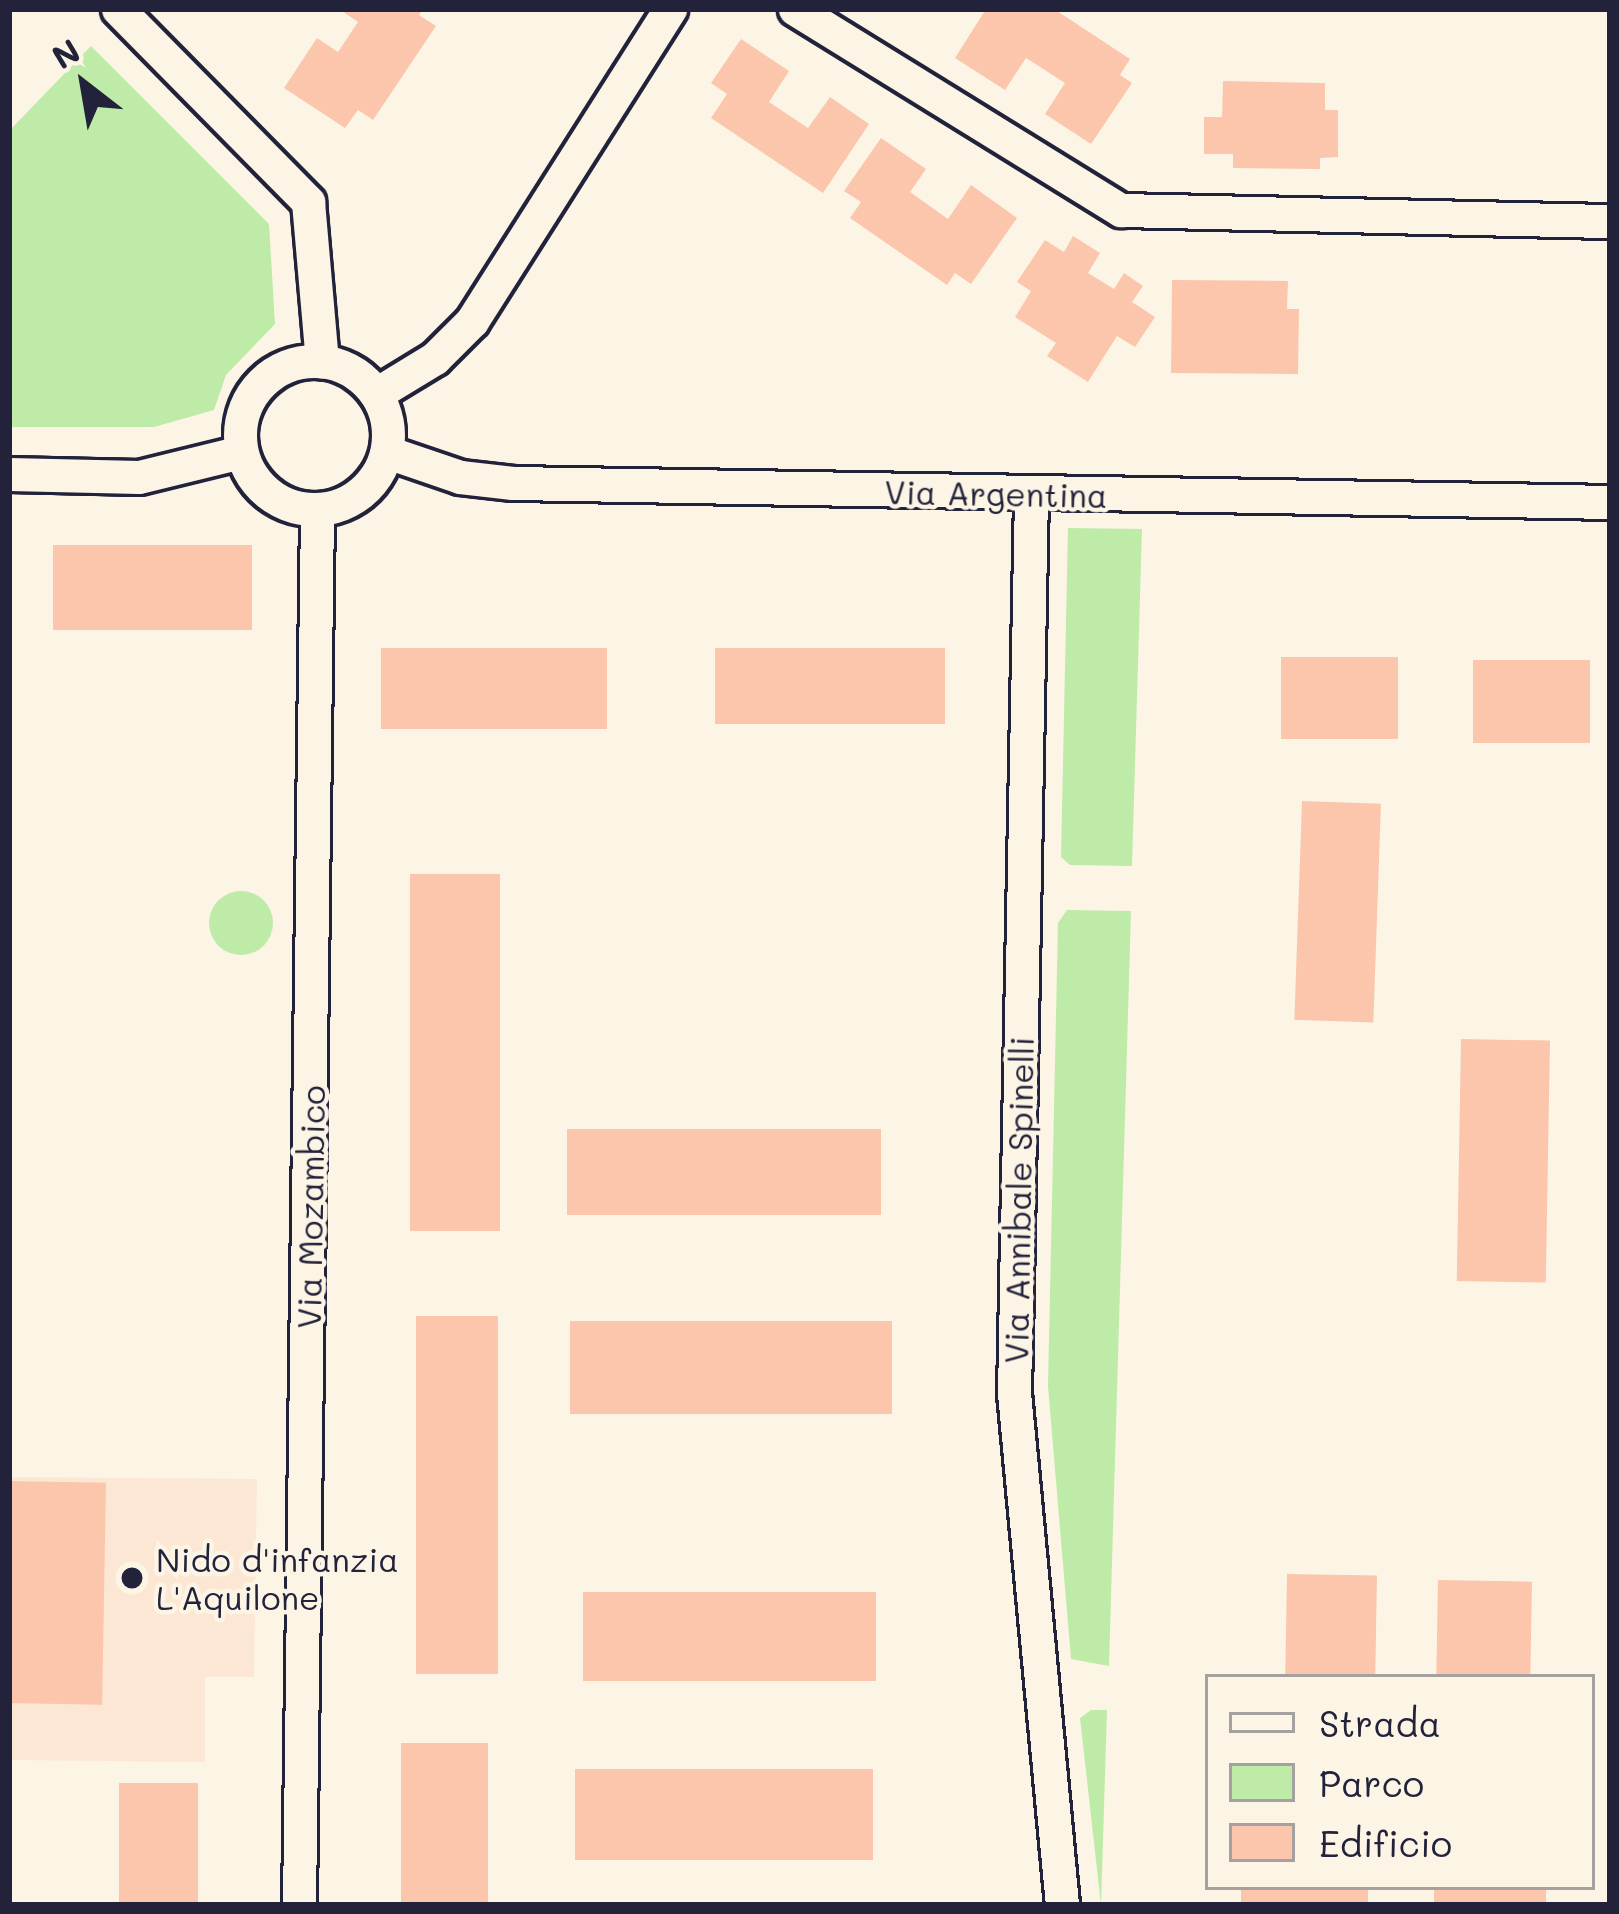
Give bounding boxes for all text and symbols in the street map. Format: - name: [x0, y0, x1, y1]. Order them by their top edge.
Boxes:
- north arrow: [24, 24, 144, 144]
- text: N: [43, 28, 87, 78]
- street label: Via Argentina: [884, 471, 1108, 515]
- street label: Via Annibale Spinelli: [995, 1036, 1041, 1364]
- street label: Via Mozambico: [288, 1085, 332, 1329]
- place label: Nido d'infanzia L'Aquilone: [156, 1539, 399, 1617]
- marker: Nido d'infanzia L'Aquilone: [119, 1565, 145, 1591]
- legend: [1205, 1674, 1595, 1890]
- text: Strada: [1319, 1699, 1441, 1746]
- text: Parco: [1319, 1759, 1424, 1806]
- text: Edificio: [1319, 1819, 1452, 1866]

